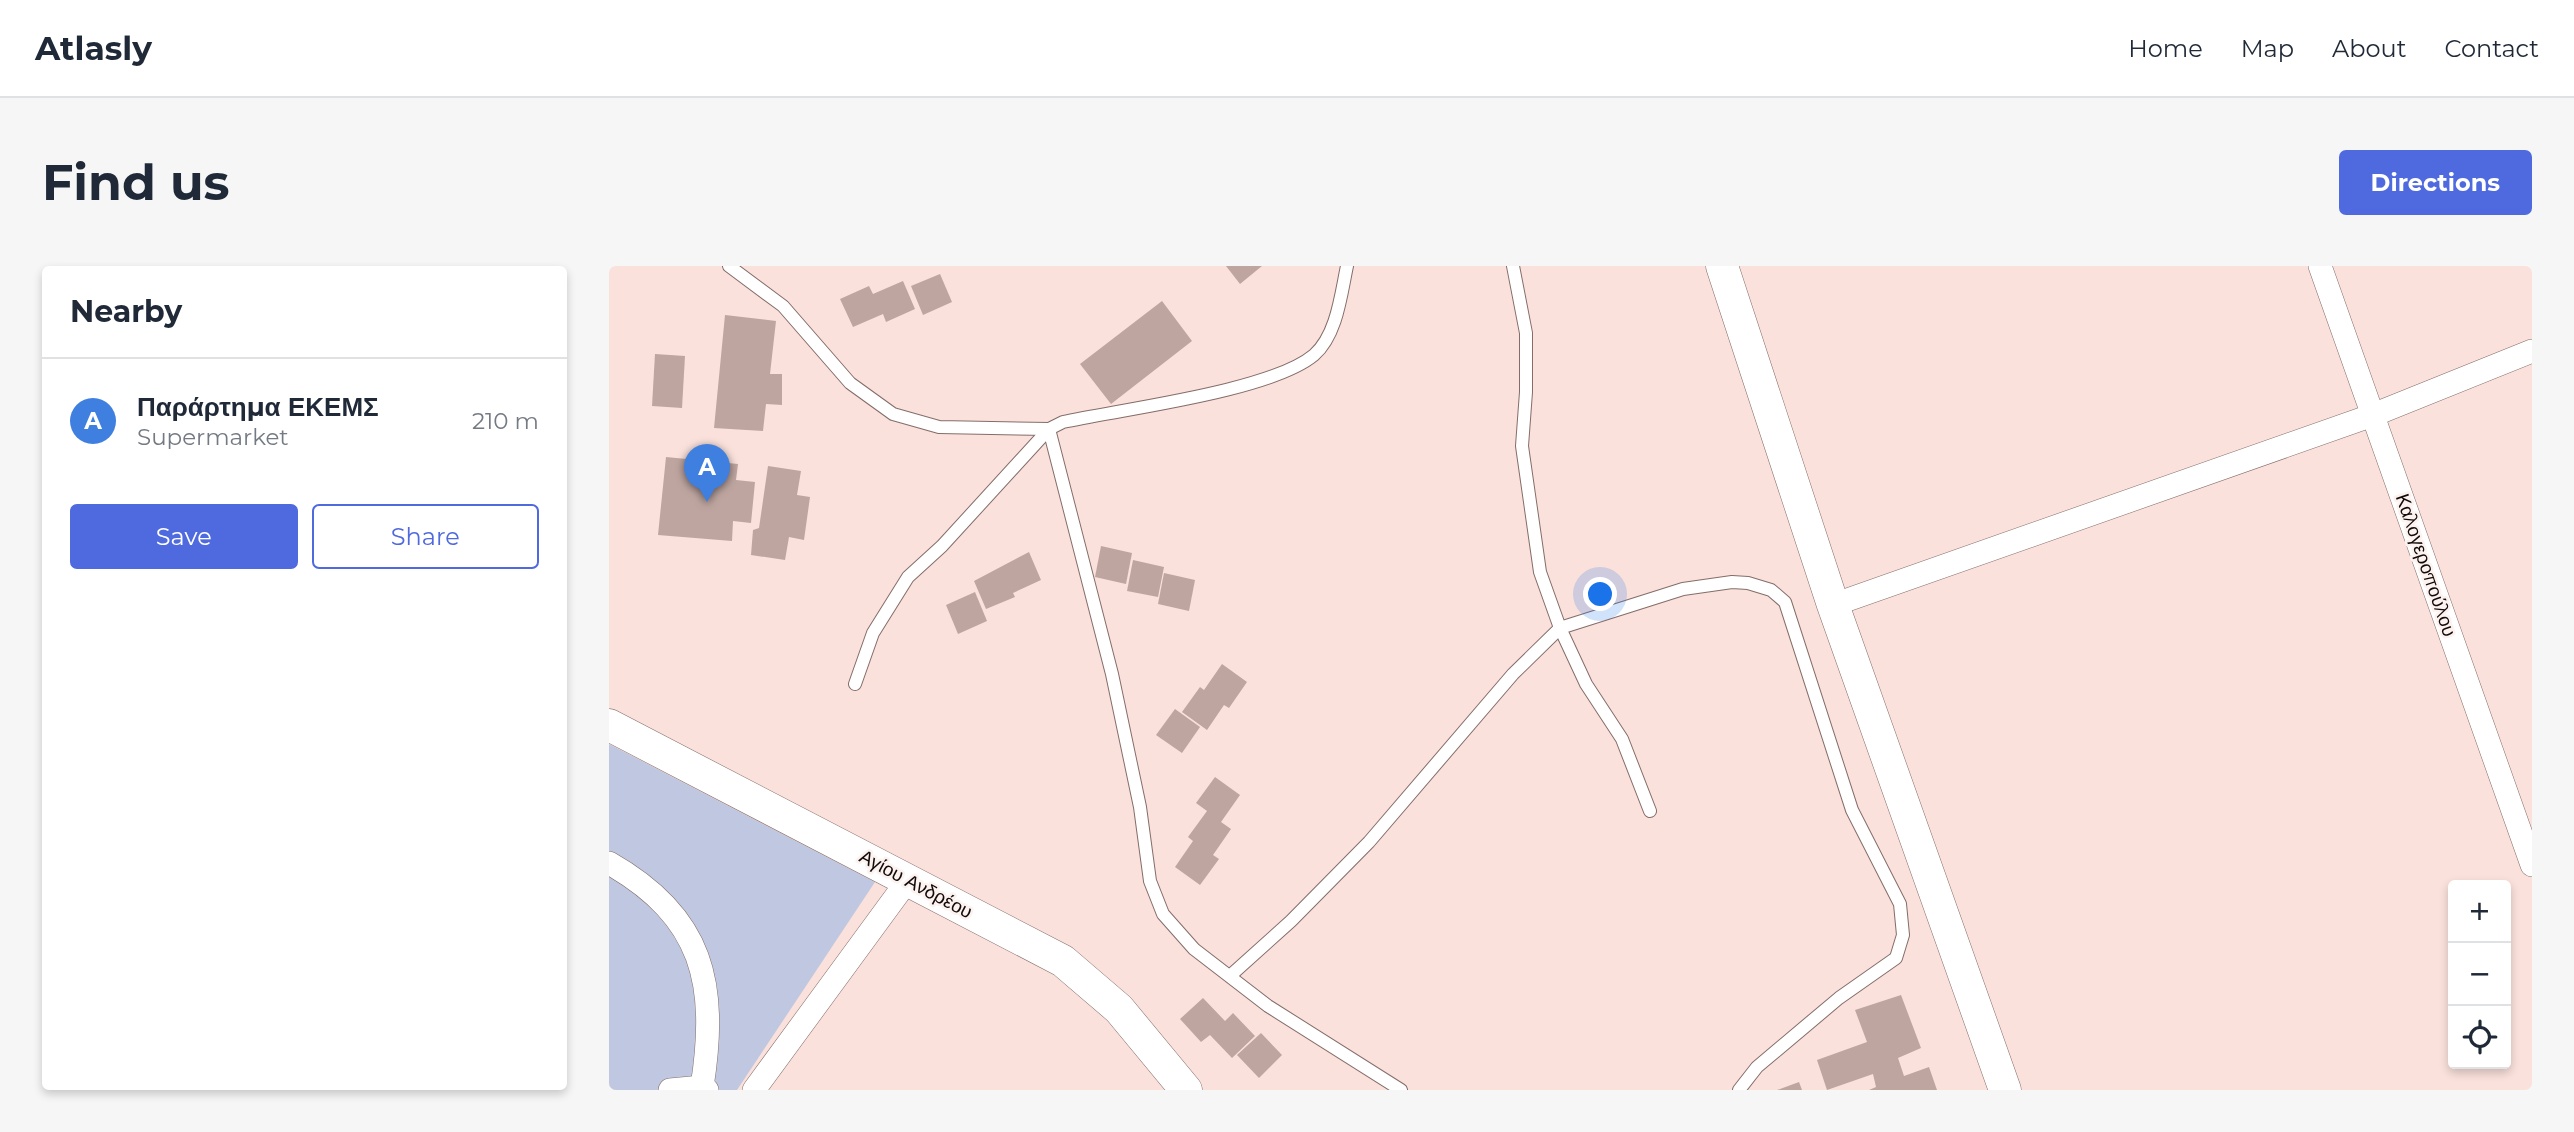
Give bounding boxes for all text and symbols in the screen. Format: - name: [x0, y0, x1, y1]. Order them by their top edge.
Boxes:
- text: Atlasly: [35, 28, 152, 68]
- text: Home: [2128, 34, 2203, 63]
- text: Map: [2241, 34, 2294, 63]
- text: About: [2332, 34, 2406, 63]
- text: Contact: [2444, 34, 2539, 63]
- button: Directions: [2339, 150, 2532, 215]
- text: Find us: [42, 153, 230, 212]
- text: Nearby: [70, 293, 182, 330]
- text: Παράρτημα ΕΚΕΜΣ: [137, 391, 379, 423]
- text: A: [84, 407, 102, 435]
- text: 210 m: [472, 407, 539, 435]
- text: Supermarket: [137, 423, 289, 451]
- pin: A: [684, 444, 730, 502]
- street label: Καλογεροπούλου: [2391, 491, 2461, 639]
- button: Save: [70, 504, 298, 569]
- button: Share: [312, 504, 539, 569]
- your location: [1583, 577, 1617, 611]
- street label: Αγίου Ανδρέου: [856, 845, 976, 923]
- map controls: [2448, 880, 2511, 1069]
- button: +: [2448, 880, 2511, 943]
- button: −: [2448, 943, 2511, 1006]
- button: locate: [2448, 1006, 2511, 1069]

